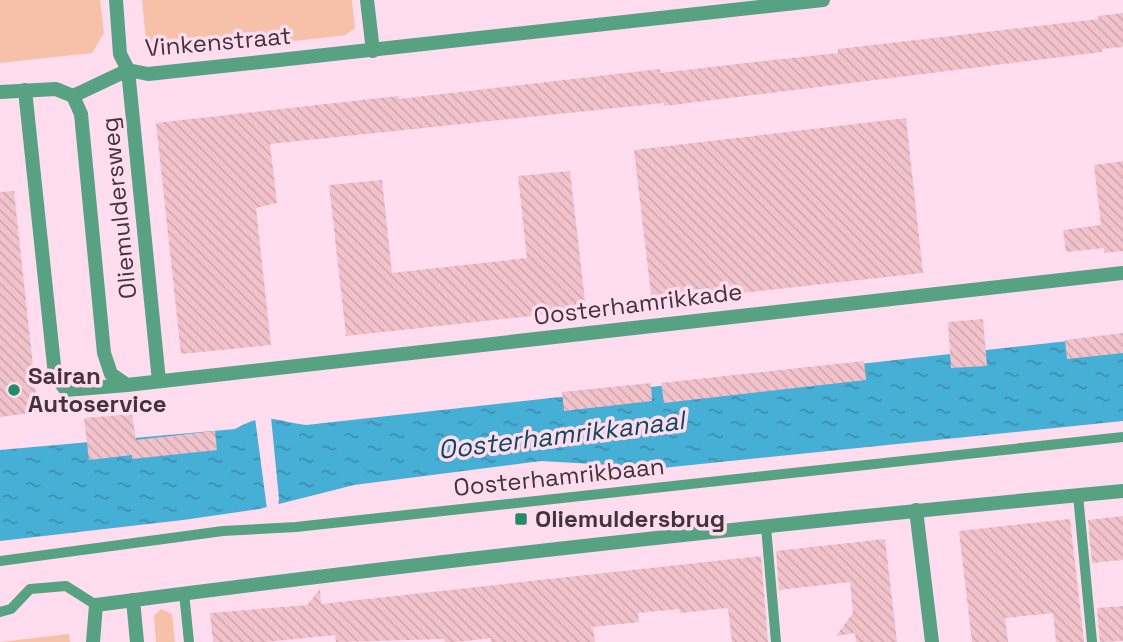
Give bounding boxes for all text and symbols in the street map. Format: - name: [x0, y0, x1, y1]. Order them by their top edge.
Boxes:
- street label: Vinkenstraat: [144, 20, 292, 63]
- street label: Oliemuldersweg: [94, 116, 143, 300]
- street label: Oosterhamrikkade: [532, 275, 744, 332]
- place label: Sairan Autoservice: [28, 360, 167, 419]
- marker: Sairan Autoservice: [6, 382, 22, 398]
- water label: Oosterhamrikkanaal: [436, 403, 689, 467]
- street label: Oosterhamrikbaan: [452, 450, 666, 503]
- place label: Oliemuldersbrug: [535, 503, 725, 534]
- marker: Oliemuldersbrug: [513, 511, 529, 527]

